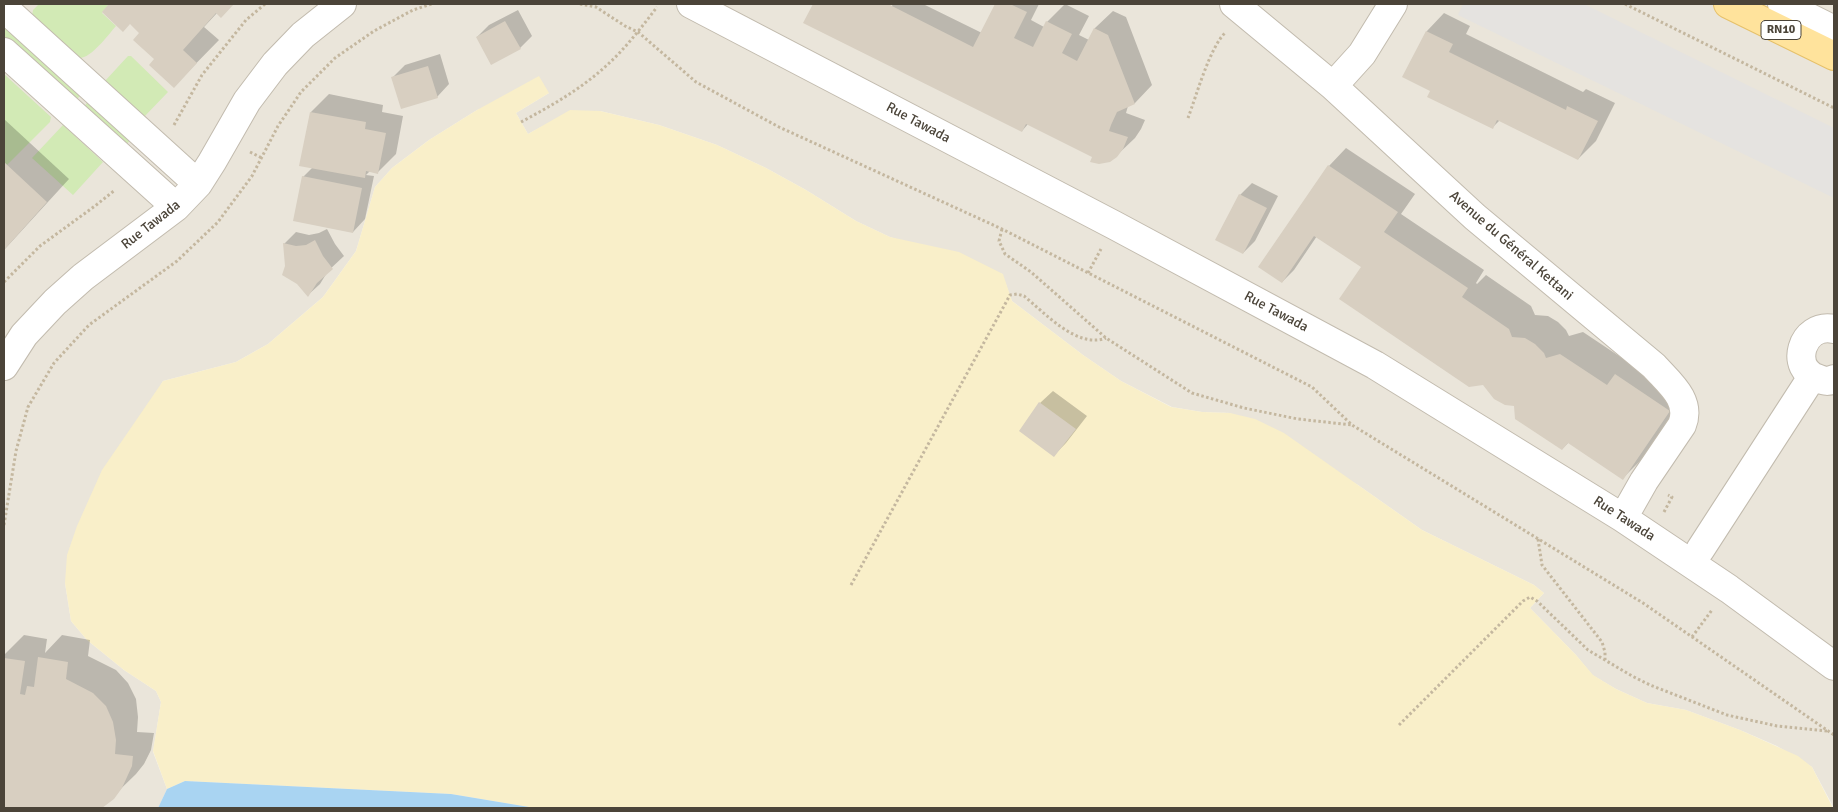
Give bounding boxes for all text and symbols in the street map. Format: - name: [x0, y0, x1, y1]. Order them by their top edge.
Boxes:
- road number: RN10: [1761, 20, 1801, 40]
- street label: Rue Tawada: [883, 99, 953, 147]
- street label: Avenue du Général Kettani: [1446, 188, 1576, 304]
- street label: Rue Tawada: [118, 197, 184, 253]
- street label: Rue Tawada: [1241, 288, 1311, 336]
- street label: Rue Tawada: [1590, 493, 1658, 545]

